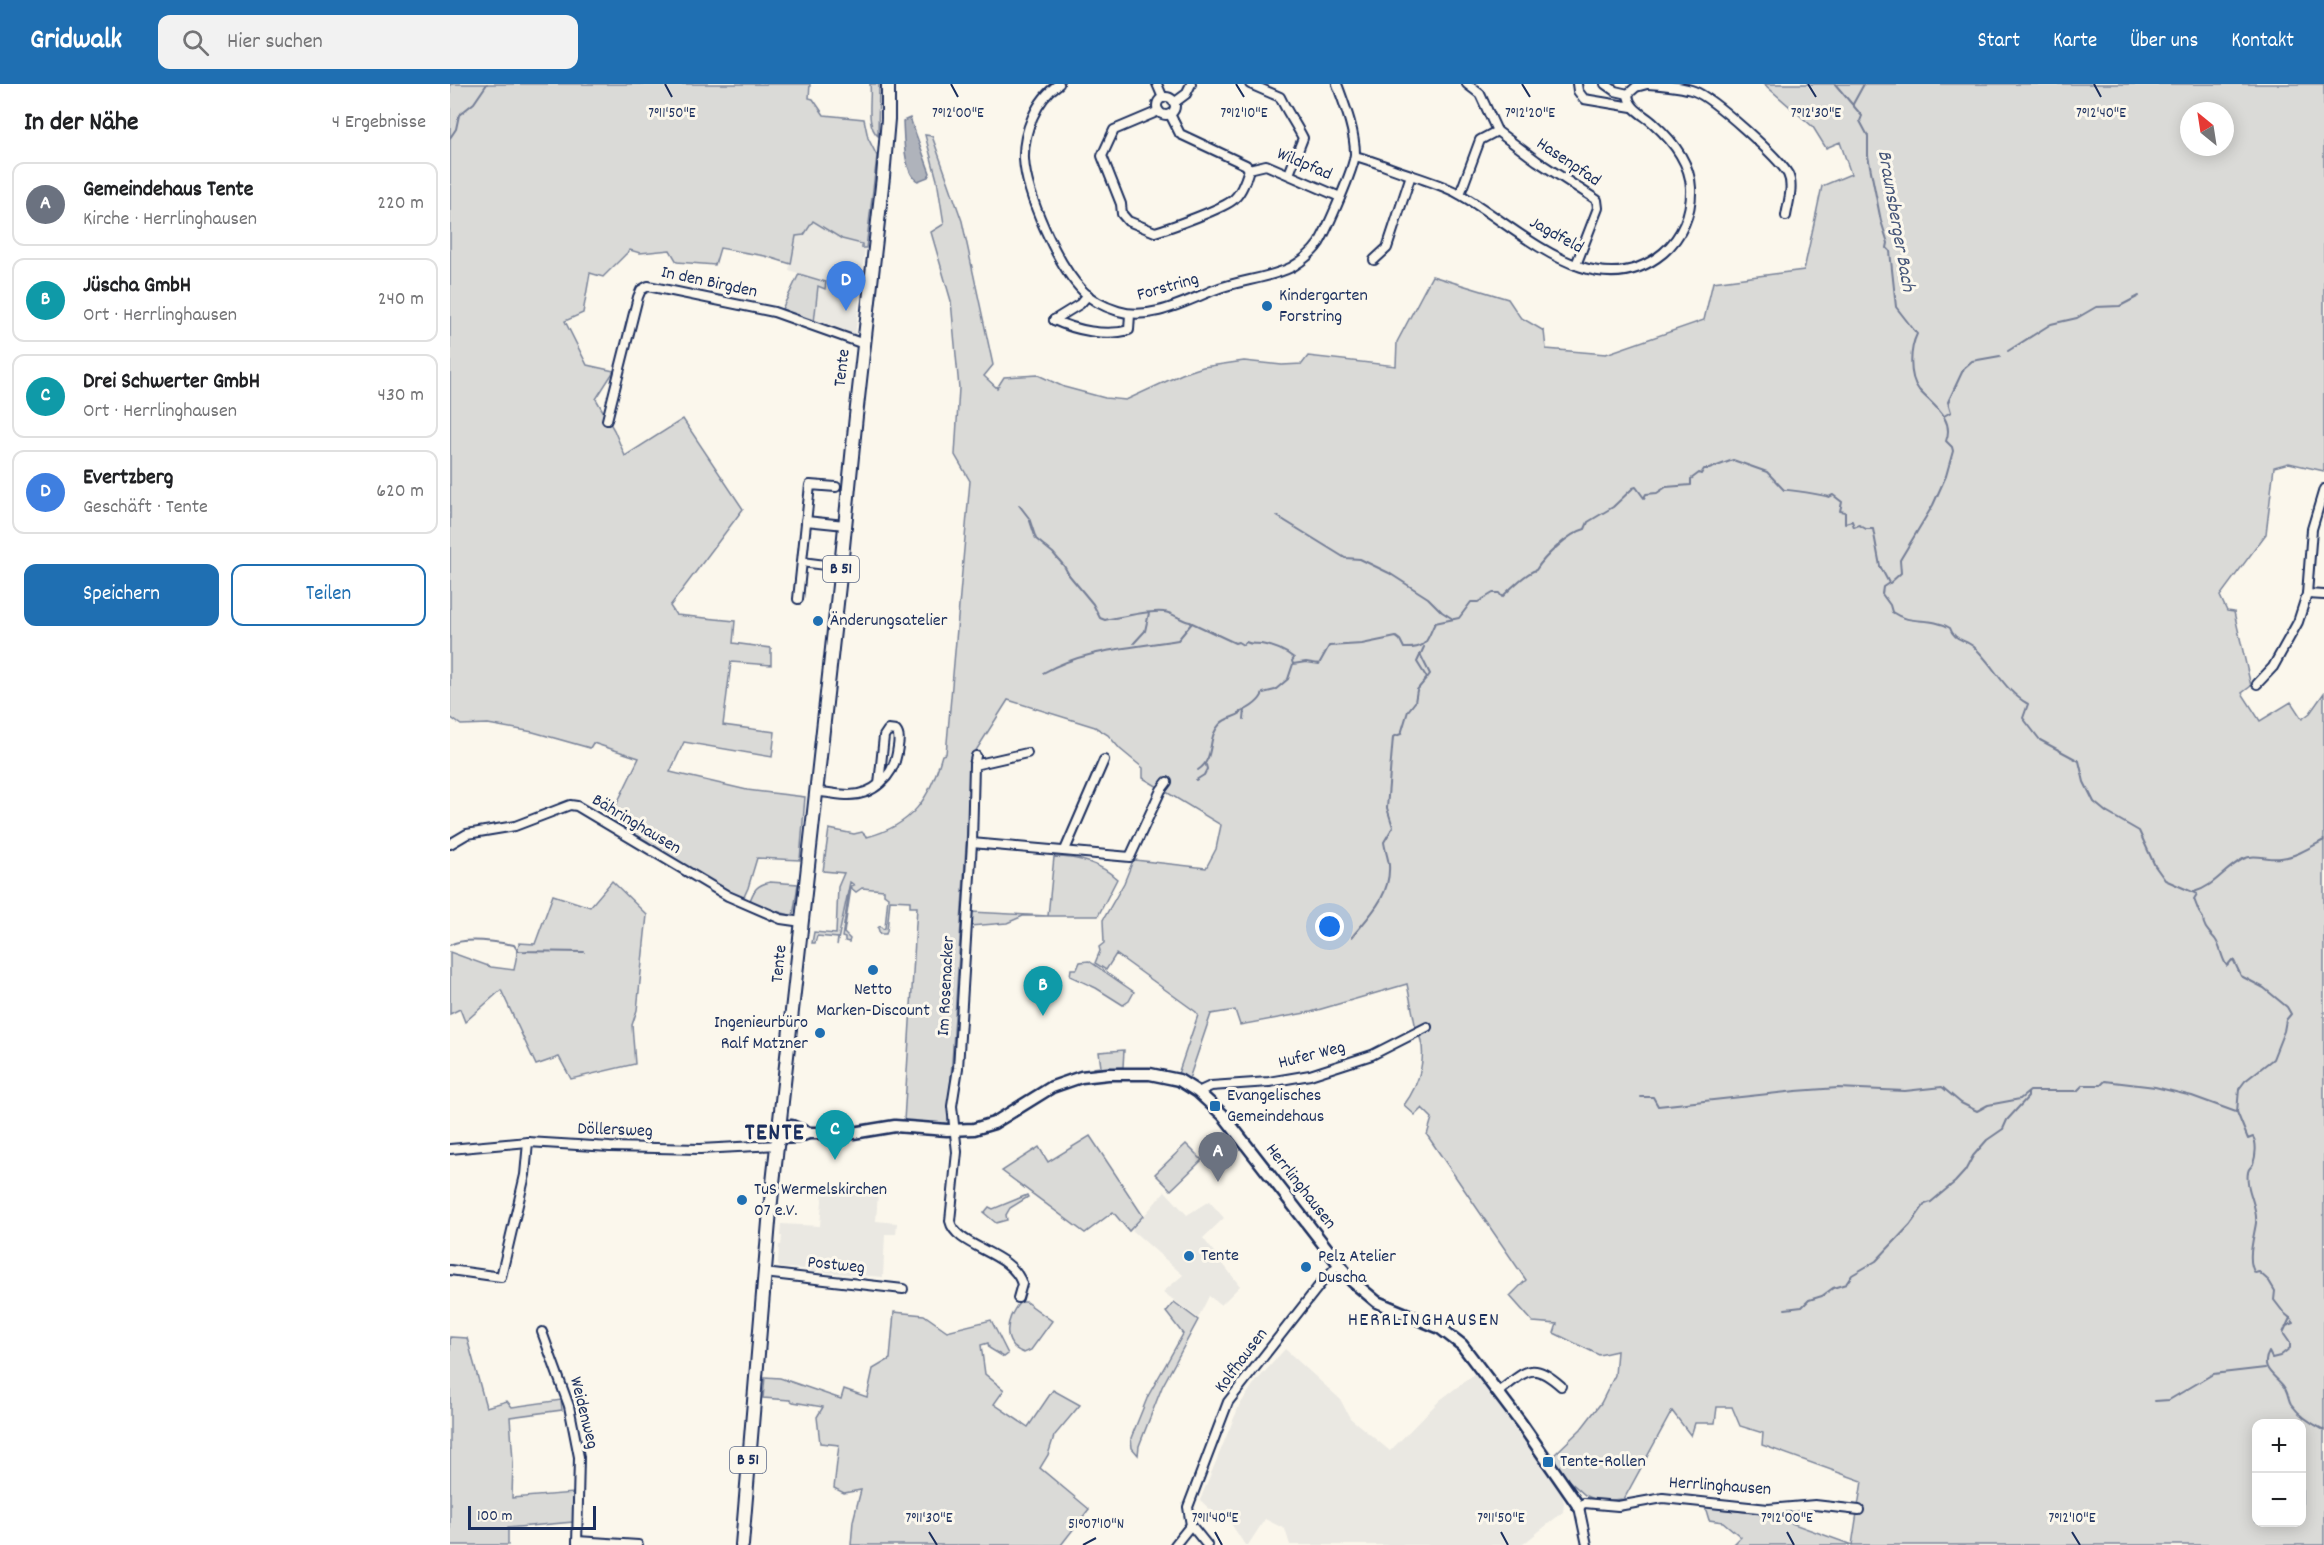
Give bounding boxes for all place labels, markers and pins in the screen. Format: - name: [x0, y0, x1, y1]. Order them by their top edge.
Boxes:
- pin: D: [826, 262, 866, 311]
- place label: Kindergarten Forstring: [1279, 284, 1368, 330]
- marker: Kindergarten Forstring: [1260, 299, 1274, 313]
- place label: Änderungsatelier: [830, 609, 948, 634]
- marker: Änderungsatelier: [811, 614, 825, 628]
- marker: Netto Marken-Discount: [866, 963, 880, 977]
- pin: B: [1024, 966, 1062, 1016]
- place label: Netto Marken-Discount: [816, 978, 930, 1024]
- place label: Ingenieurbüro Ralf Matzner: [714, 1011, 808, 1057]
- marker: Ingenieurbüro Ralf Matzner: [813, 1026, 827, 1040]
- place label: Evangelisches Gemeindehaus: [1227, 1084, 1324, 1130]
- marker: Evangelisches Gemeindehaus: [1208, 1099, 1222, 1113]
- pin: C: [816, 1110, 854, 1160]
- pin: A: [1198, 1132, 1238, 1182]
- place label: TuS Wermelskirchen 07 e.V.: [754, 1178, 887, 1224]
- marker: TuS Wermelskirchen 07 e.V.: [735, 1193, 749, 1207]
- place label: Tente: [1201, 1244, 1239, 1269]
- place label: Pelz Atelier Duscha: [1318, 1245, 1396, 1291]
- marker: Tente: [1182, 1249, 1196, 1263]
- marker: Pelz Atelier Duscha: [1299, 1260, 1313, 1274]
- place label: Tente-Rollen: [1560, 1450, 1646, 1475]
- marker: Tente-Rollen: [1541, 1455, 1555, 1469]

